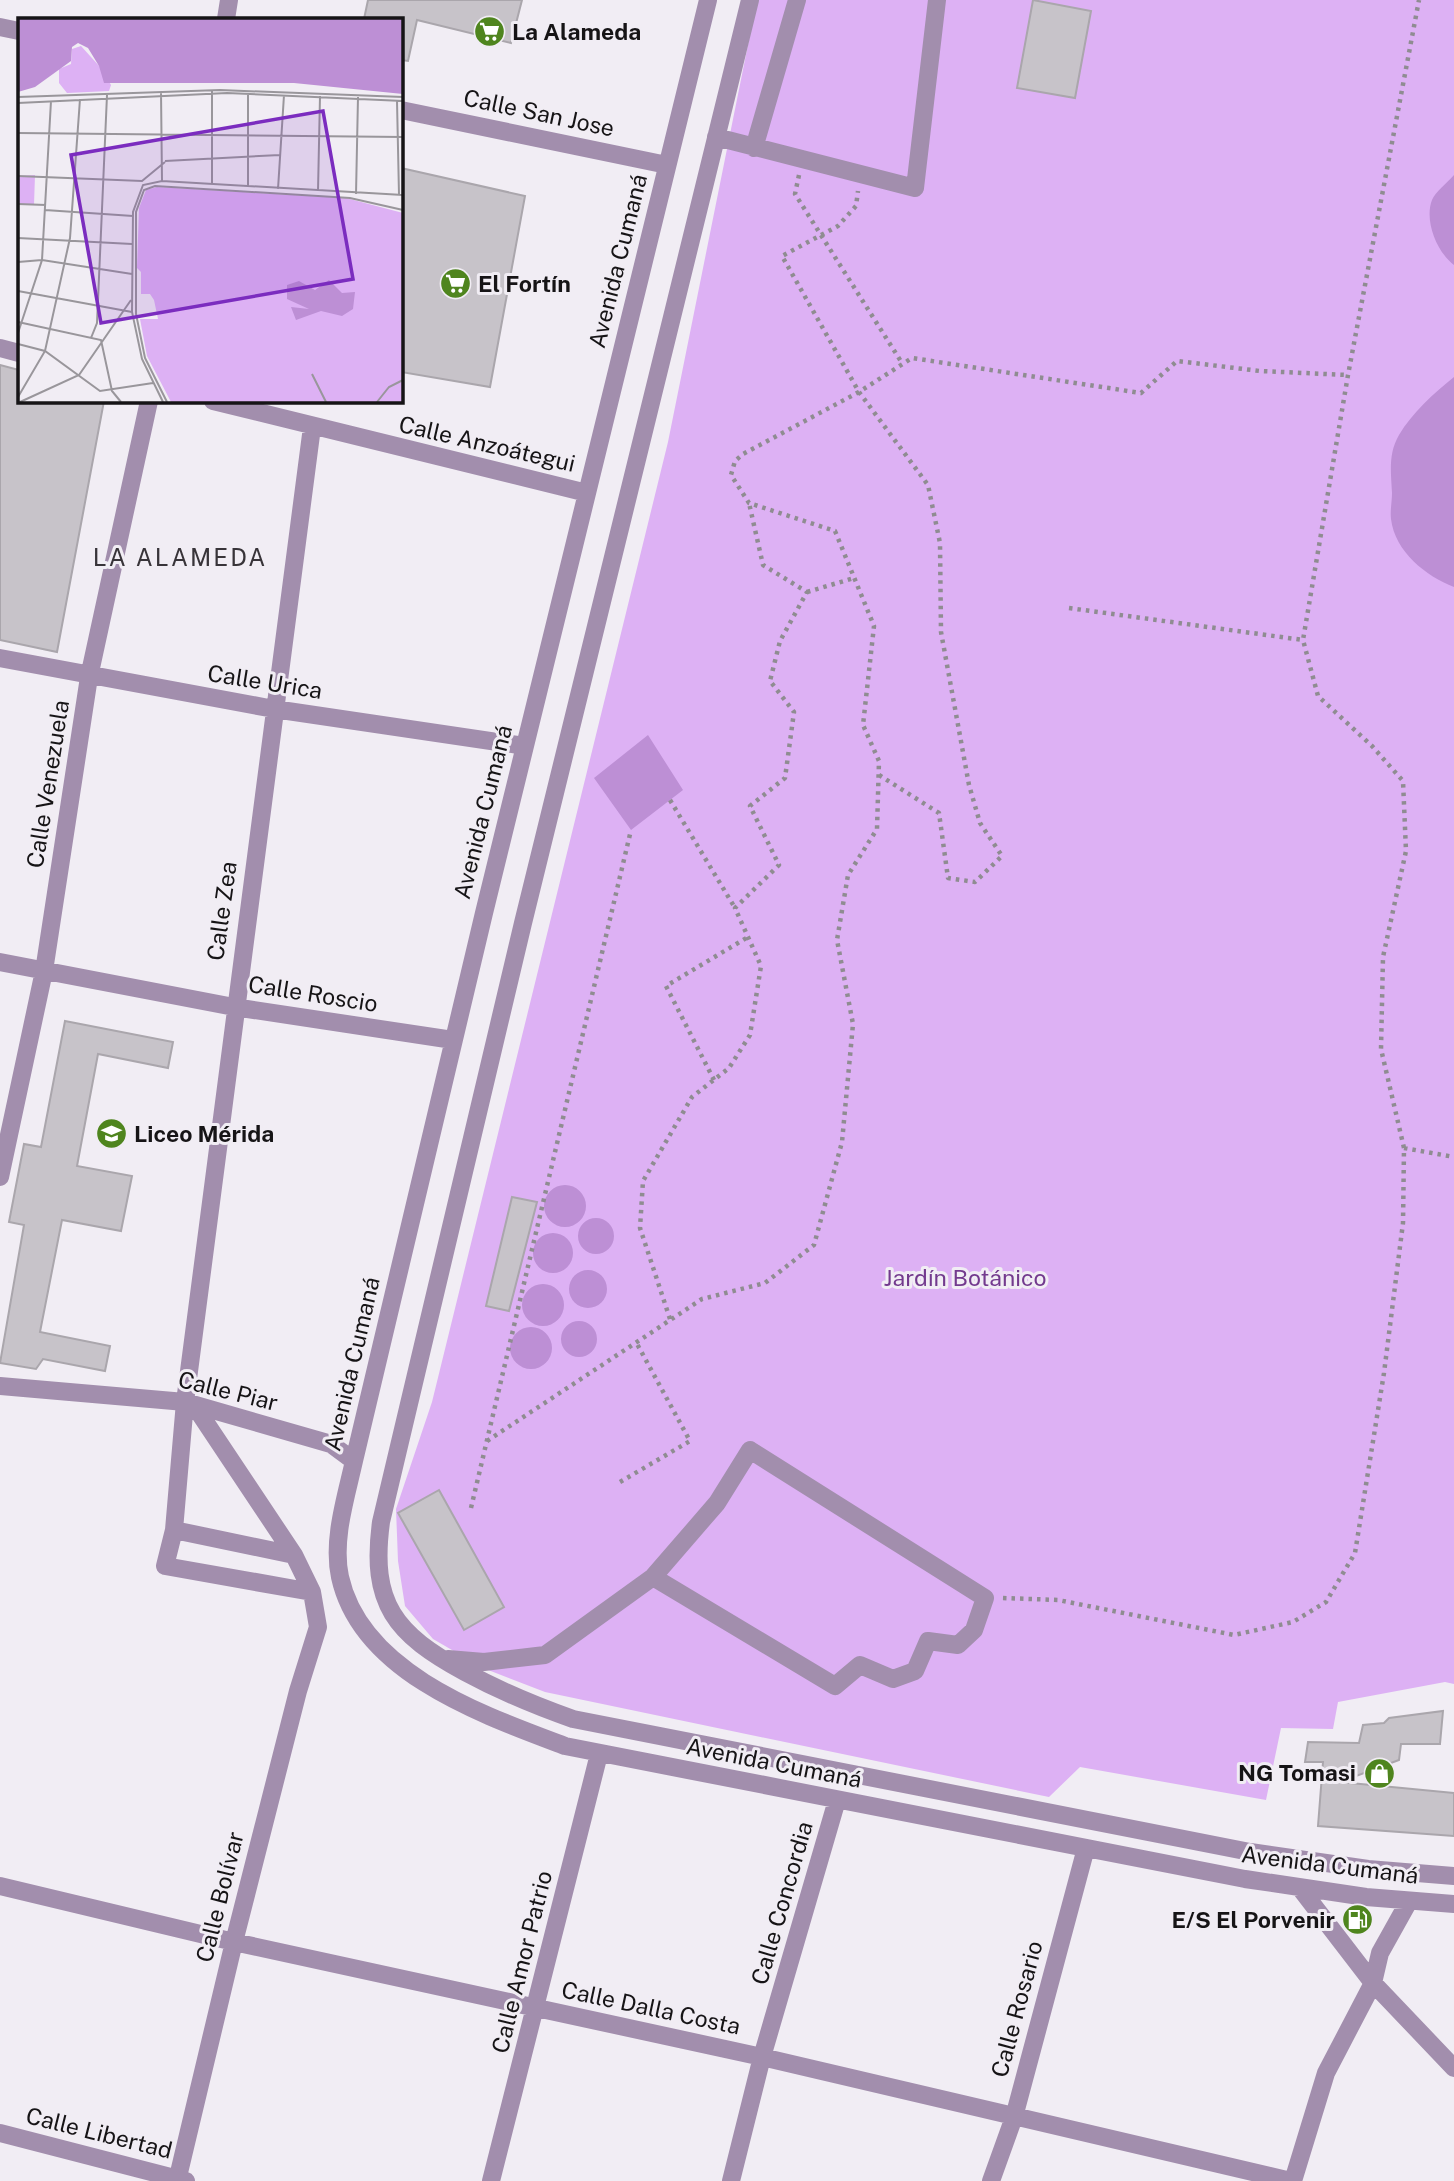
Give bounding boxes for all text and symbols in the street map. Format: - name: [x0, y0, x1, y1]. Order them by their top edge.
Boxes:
- supermarket icon: La Alameda: [472, 15, 506, 49]
- inset map: [18, 18, 402, 402]
- place label: La Alameda: [512, 18, 641, 45]
- street label: Calle San Jose: [461, 83, 617, 142]
- street label: Avenida Cumaná: [583, 171, 652, 351]
- supermarket icon: El Fortín: [438, 267, 472, 301]
- place label: El Fortín: [478, 270, 571, 297]
- street label: Calle Anzoátegui: [396, 410, 578, 477]
- district label: LA ALAMEDA: [93, 543, 267, 571]
- street label: Calle Urica: [206, 659, 324, 704]
- street label: Calle Venezuela: [21, 698, 74, 870]
- street label: Avenida Cumaná: [448, 722, 517, 902]
- street label: Calle Zea: [201, 860, 242, 962]
- street label: Calle Roscio: [246, 970, 380, 1017]
- school or university icon: Liceo Mérida: [94, 1117, 128, 1151]
- place label: Liceo Mérida: [134, 1120, 274, 1147]
- park label: Jardín Botánico: [884, 1264, 1046, 1291]
- street label: Avenida Cumaná: [318, 1274, 385, 1454]
- street label: Calle Piar: [175, 1365, 281, 1416]
- street label: Avenida Cumaná: [684, 1732, 864, 1793]
- shop icon: NG Tomasi: [1362, 1756, 1396, 1790]
- place label: NG Tomasi: [1238, 1759, 1356, 1786]
- street label: Calle Concordia: [745, 1818, 818, 1988]
- street label: Calle Bolívar: [190, 1829, 249, 1965]
- street label: Avenida Cumaná: [1240, 1840, 1420, 1889]
- street label: Calle Amor Patrio: [486, 1868, 557, 2056]
- fuel station icon: E/S El Porvenir: [1341, 1903, 1375, 1937]
- place label: E/S El Porvenir: [1172, 1906, 1335, 1933]
- street label: Calle Rosario: [985, 1938, 1048, 2080]
- street label: Calle Dalla Costa: [559, 1975, 743, 2040]
- street label: Calle Libertad: [23, 2101, 175, 2164]

